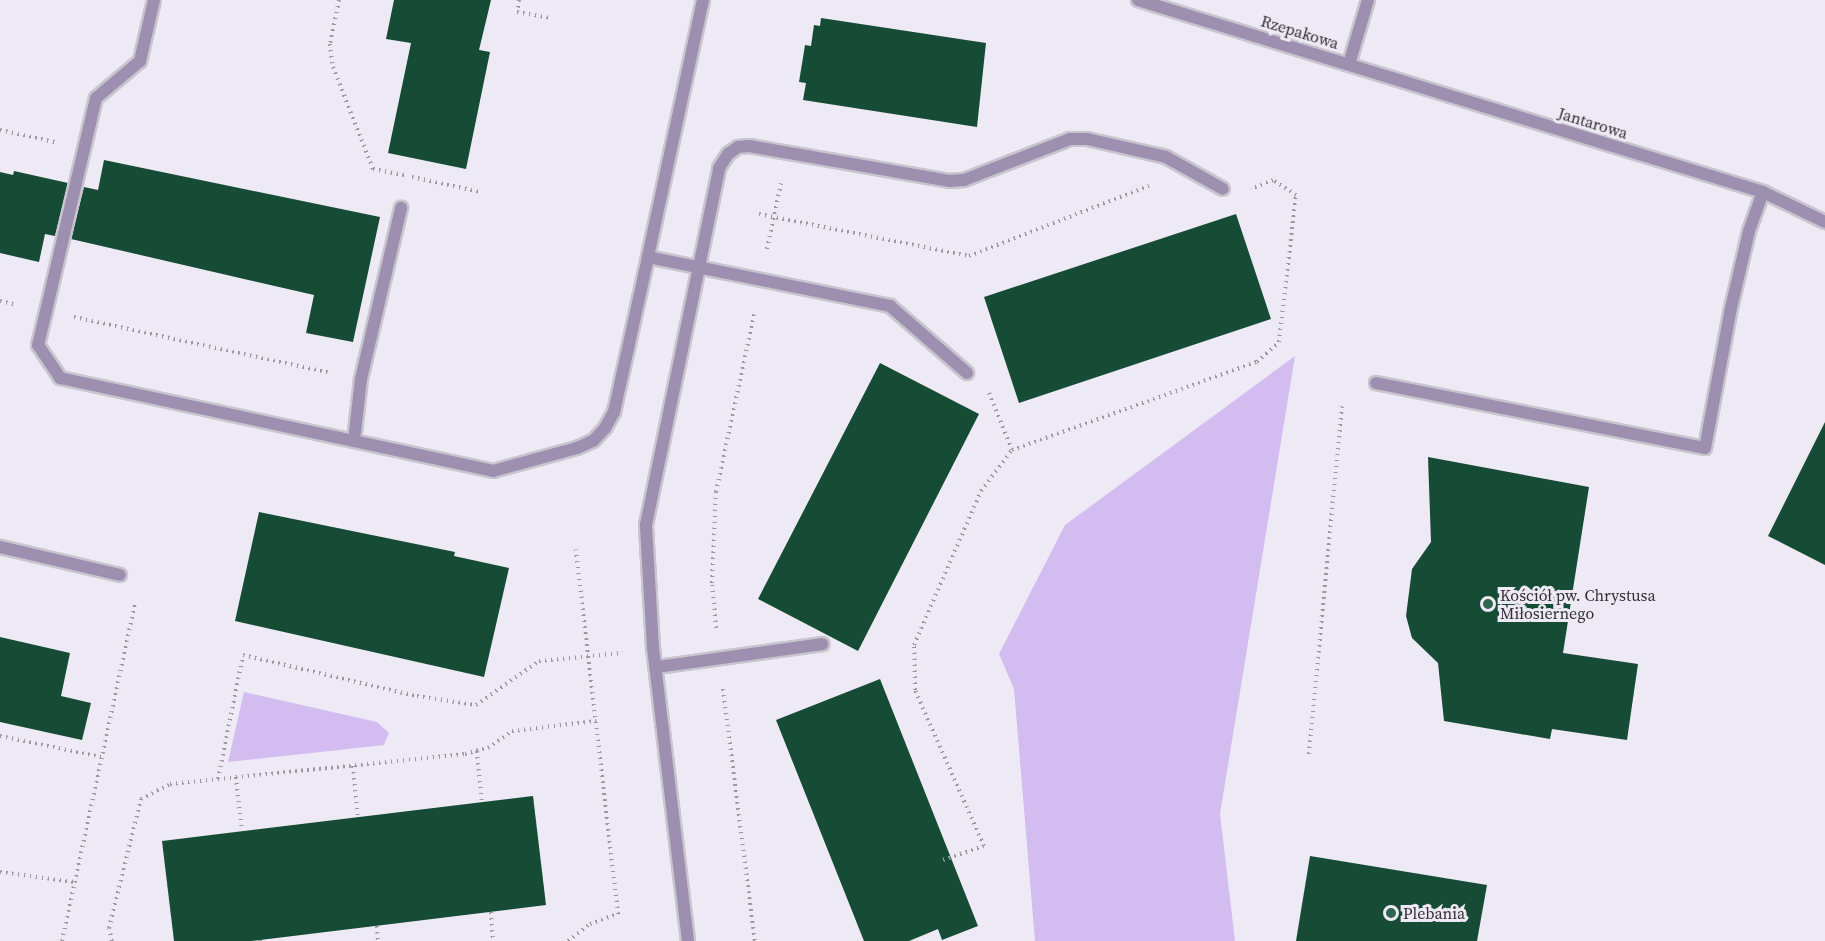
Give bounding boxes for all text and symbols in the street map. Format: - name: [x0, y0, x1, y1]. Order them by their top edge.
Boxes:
- street label: Rzepakowa: [1259, 11, 1341, 53]
- street label: Jantarowa: [1556, 103, 1630, 143]
- place label: Kościół pw. Chrystusa Miłosiernego: [1500, 585, 1656, 623]
- marker: Kościół pw. Chrystusa Miłosiernego: [1481, 597, 1495, 611]
- place label: Plebania: [1403, 903, 1465, 923]
- marker: Plebania: [1384, 906, 1398, 920]

